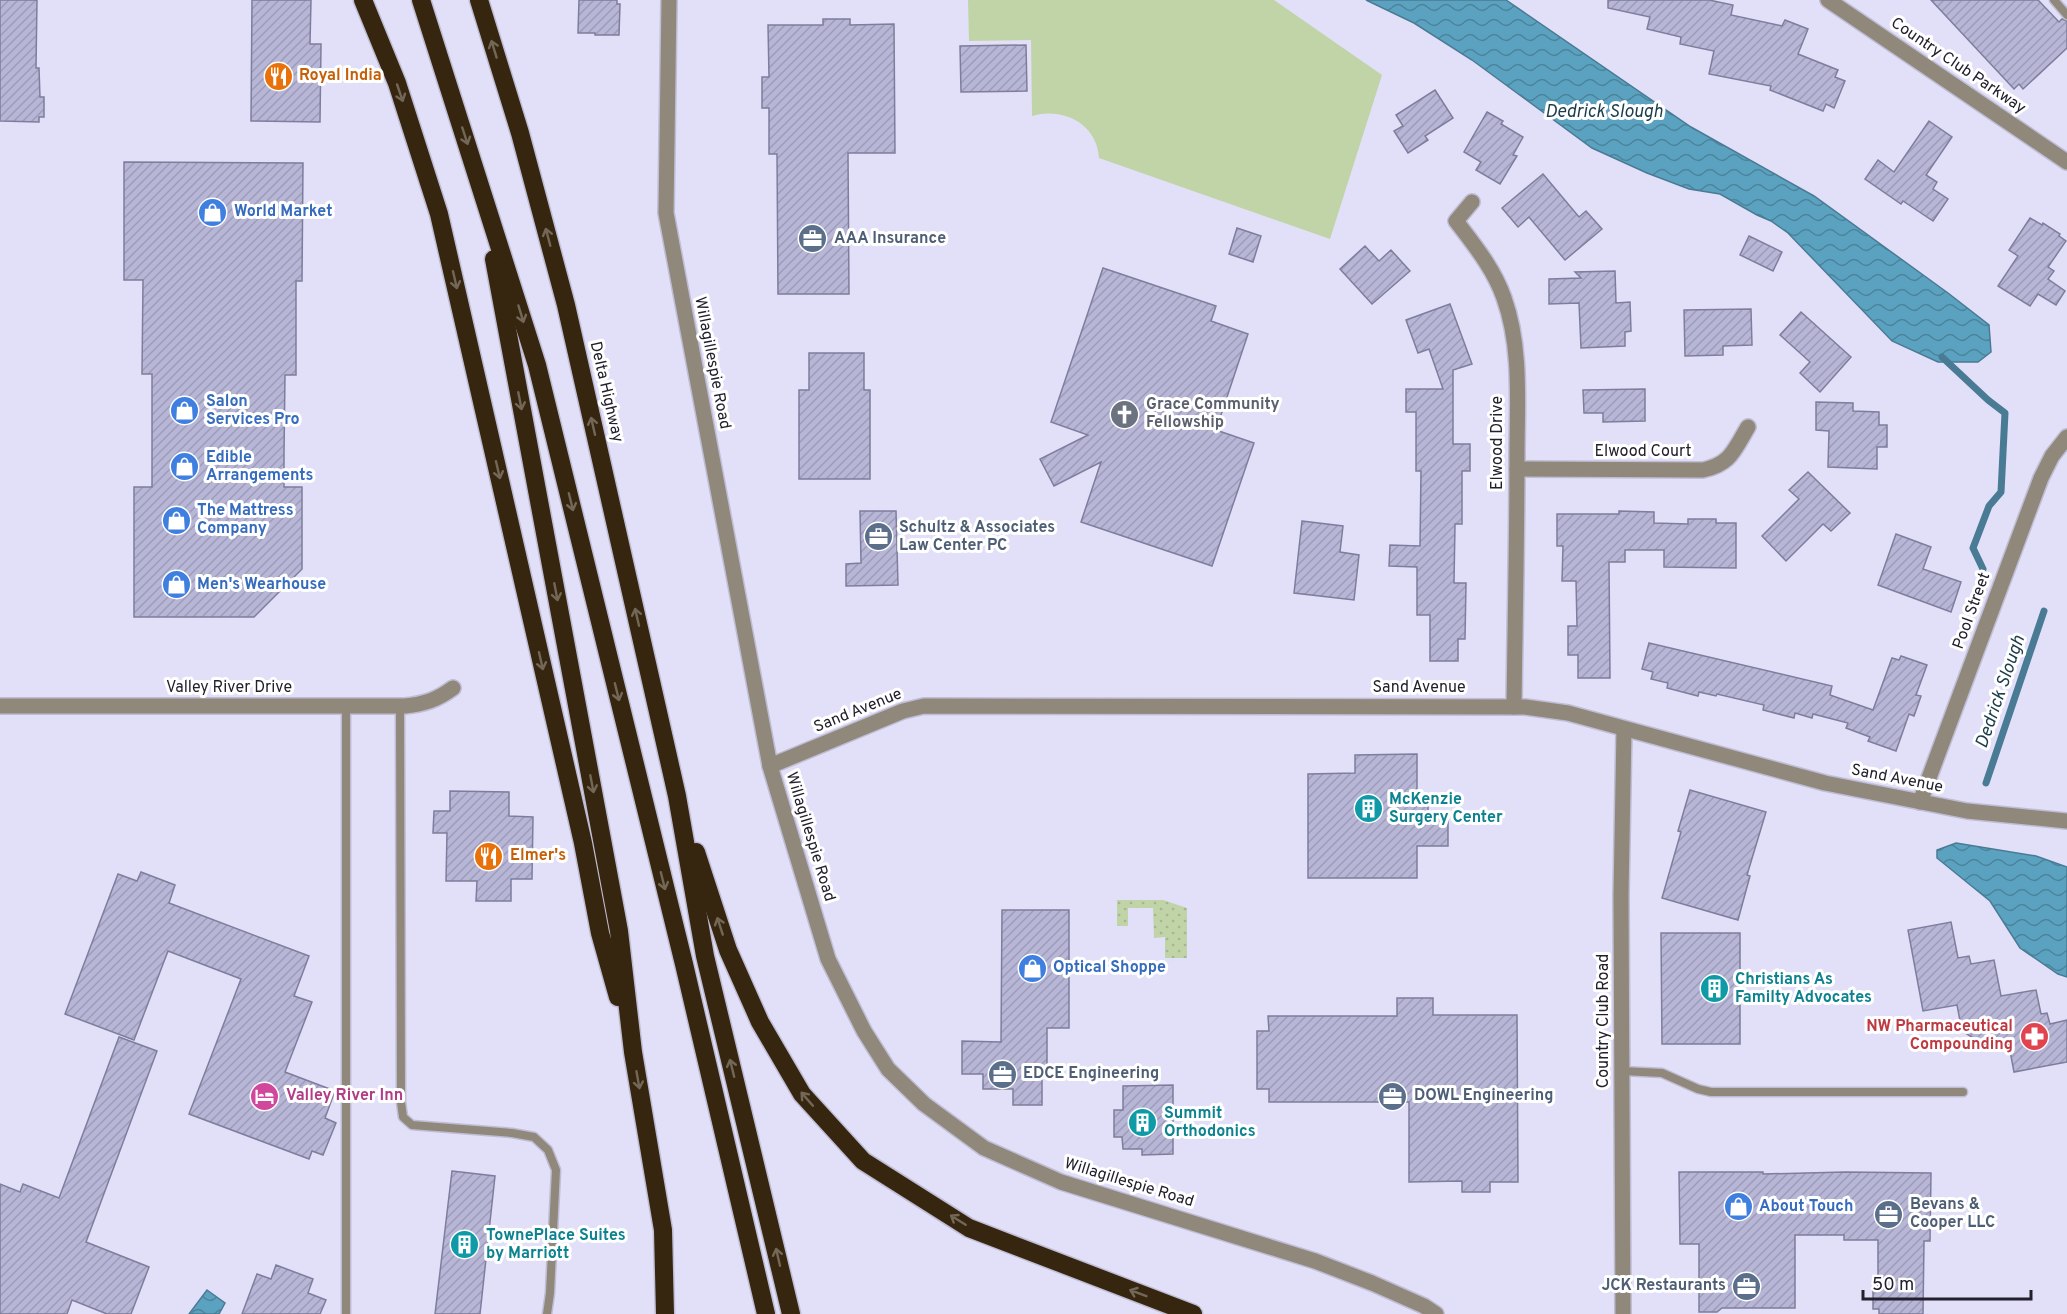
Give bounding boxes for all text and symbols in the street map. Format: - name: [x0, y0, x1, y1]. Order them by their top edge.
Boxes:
- street label: Country Club Parkway: [1887, 13, 2029, 119]
- one-way arrow: [488, 40, 499, 59]
- restaurant icon: Royal India: [262, 60, 294, 92]
- place label: Royal India: [299, 66, 382, 86]
- one-way arrow: [396, 83, 407, 102]
- water label: Dedrick Slough: [1545, 101, 1663, 124]
- one-way arrow: [460, 126, 471, 145]
- shop icon: World Market: [197, 196, 229, 228]
- place label: World Market: [234, 202, 332, 222]
- office icon: AAA Insurance: [797, 223, 829, 255]
- one-way arrow: [541, 228, 553, 247]
- place label: AAA Insurance: [834, 229, 946, 249]
- one-way arrow: [449, 271, 461, 290]
- street label: Willagillespie Road: [689, 295, 735, 431]
- one-way arrow: [516, 304, 527, 323]
- street label: Delta Highway: [585, 340, 627, 444]
- one-way arrow: [515, 390, 526, 410]
- place label: Salon Services Pro: [206, 392, 300, 430]
- shop icon: Salon Services Pro: [169, 395, 201, 427]
- place label: Grace Community Fellowship: [1146, 395, 1280, 433]
- street label: Elwood Drive: [1488, 396, 1508, 490]
- church icon: Grace Community Fellowship: [1109, 398, 1141, 430]
- one-way arrow: [587, 417, 599, 436]
- street label: Elwood Court: [1594, 442, 1692, 462]
- place label: Edible Arrangements: [206, 448, 313, 486]
- shop icon: Edible Arrangements: [169, 451, 201, 483]
- one-way arrow: [492, 461, 504, 480]
- one-way arrow: [565, 493, 577, 512]
- place label: The Mattress Company: [197, 501, 294, 539]
- shop icon: The Mattress Company: [160, 504, 192, 536]
- place label: Schultz & Associates Law Center PC: [899, 518, 1055, 556]
- office icon: Schultz & Associates Law Center PC: [862, 521, 894, 553]
- shop icon: Men's Wearhouse: [160, 569, 192, 601]
- street label: Pool Street: [1949, 570, 1995, 652]
- place label: Men's Wearhouse: [197, 575, 326, 595]
- one-way arrow: [551, 582, 562, 602]
- one-way arrow: [630, 607, 642, 626]
- water label: Dedrick Slough: [1971, 632, 2031, 751]
- one-way arrow: [536, 650, 547, 670]
- street label: Valley River Drive: [166, 678, 292, 698]
- street label: Sand Avenue: [1372, 678, 1466, 698]
- one-way arrow: [612, 682, 624, 701]
- street label: Sand Avenue: [811, 684, 905, 738]
- street label: Sand Avenue: [1849, 760, 1945, 798]
- street label: Willagillespie Road: [781, 770, 839, 904]
- one-way arrow: [586, 774, 597, 793]
- place label: McKenzie Surgery Center: [1389, 790, 1503, 828]
- building icon: McKenzie Surgery Center: [1352, 793, 1384, 825]
- restaurant icon: Elmer's: [473, 840, 505, 872]
- place label: Elmer's: [510, 846, 566, 866]
- one-way arrow: [658, 871, 670, 890]
- one-way arrow: [714, 917, 725, 936]
- shop icon: Optical Shoppe: [1016, 952, 1048, 984]
- street label: Country Club Road: [1594, 954, 1614, 1088]
- place label: Optical Shoppe: [1053, 958, 1166, 978]
- place label: Christians As Familty Advocates: [1735, 970, 1872, 1008]
- building icon: Christians As Familty Advocates: [1698, 973, 1730, 1005]
- place label: NW Pharmaceutical Compounding: [1866, 1017, 2013, 1055]
- pharmacy icon: NW Pharmaceutical Compounding: [2018, 1020, 2050, 1052]
- one-way arrow: [725, 1058, 737, 1077]
- office icon: EDCE Engineering: [986, 1058, 1018, 1090]
- place label: EDCE Engineering: [1023, 1064, 1159, 1084]
- one-way arrow: [632, 1070, 643, 1090]
- hotel icon: Valley River Inn: [249, 1080, 281, 1112]
- office icon: DOWL Engineering: [1377, 1080, 1409, 1112]
- place label: Valley River Inn: [286, 1086, 403, 1106]
- place label: DOWL Engineering: [1414, 1086, 1553, 1106]
- one-way arrow: [800, 1092, 814, 1107]
- place label: Summit Orthodonics: [1164, 1104, 1256, 1142]
- building icon: Summit Orthodonics: [1127, 1107, 1159, 1139]
- street label: Willagillespie Road: [1062, 1154, 1196, 1212]
- shop icon: About Touch: [1722, 1191, 1754, 1223]
- place label: Bevans & Cooper LLC: [1910, 1195, 1995, 1233]
- place label: About Touch: [1759, 1197, 1853, 1217]
- office icon: Bevans & Cooper LLC: [1873, 1198, 1905, 1230]
- one-way arrow: [950, 1214, 967, 1226]
- place label: TownePlace Suites by Marriott: [486, 1226, 626, 1264]
- building icon: TownePlace Suites by Marriott: [449, 1229, 481, 1261]
- one-way arrow: [771, 1248, 783, 1267]
- scale bar: [1863, 1263, 2031, 1301]
- office icon: JCK Restaurants: [1731, 1270, 1763, 1302]
- text: 50 m: [1872, 1274, 1914, 1297]
- place label: JCK Restaurants: [1601, 1276, 1726, 1296]
- one-way arrow: [1130, 1287, 1148, 1298]

